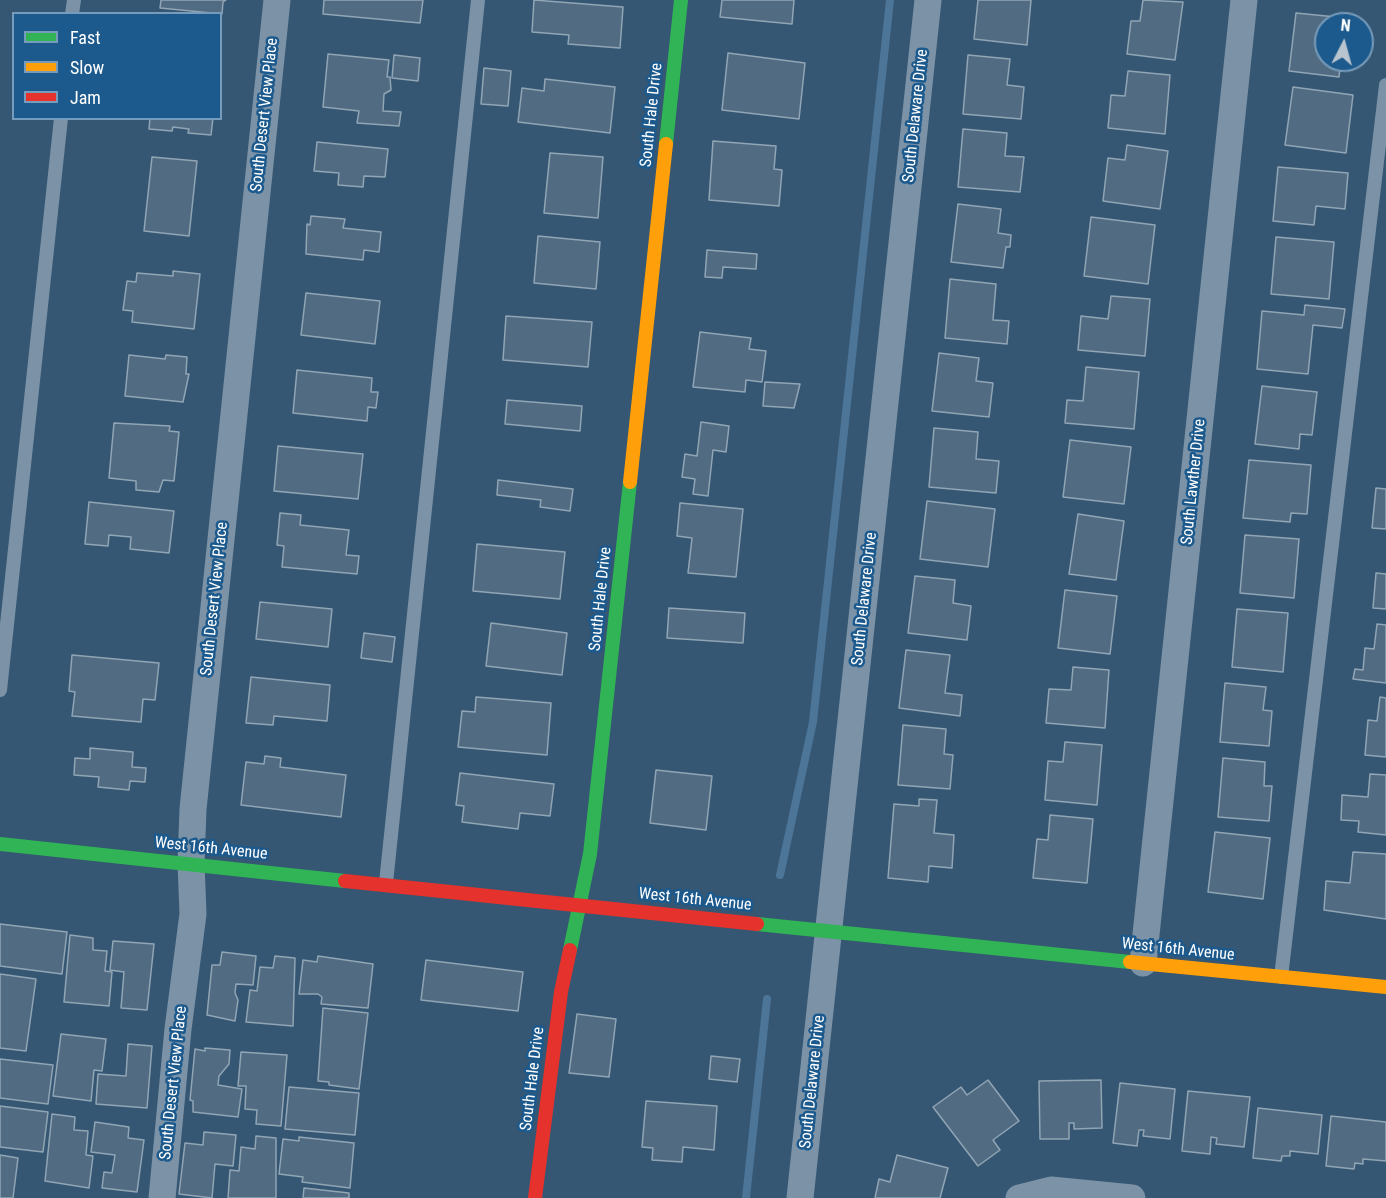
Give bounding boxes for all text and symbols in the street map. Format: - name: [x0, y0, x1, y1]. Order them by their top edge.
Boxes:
- legend: [12, 12, 222, 120]
- north arrow: [1314, 12, 1374, 72]
- text: N: [1340, 16, 1352, 36]
- text: Fast: [70, 27, 101, 48]
- street label: South Desert View Place: [247, 37, 283, 193]
- street label: South Delaware Drive: [899, 48, 933, 184]
- text: Slow: [70, 57, 104, 78]
- street label: South Hale Drive: [637, 62, 667, 168]
- text: Jam: [70, 87, 101, 108]
- street label: South Lawther Drive: [1178, 418, 1210, 546]
- street label: South Desert View Place: [197, 521, 233, 677]
- street label: South Delaware Drive: [848, 531, 882, 667]
- street label: South Hale Drive: [586, 546, 616, 652]
- street label: West 16th Avenue: [154, 834, 268, 864]
- street label: West 16th Avenue: [638, 885, 752, 915]
- street label: West 16th Avenue: [1121, 935, 1235, 965]
- street label: South Desert View Place: [156, 1005, 192, 1161]
- street label: South Delaware Drive: [796, 1014, 830, 1150]
- street label: South Hale Drive: [517, 1026, 549, 1132]

